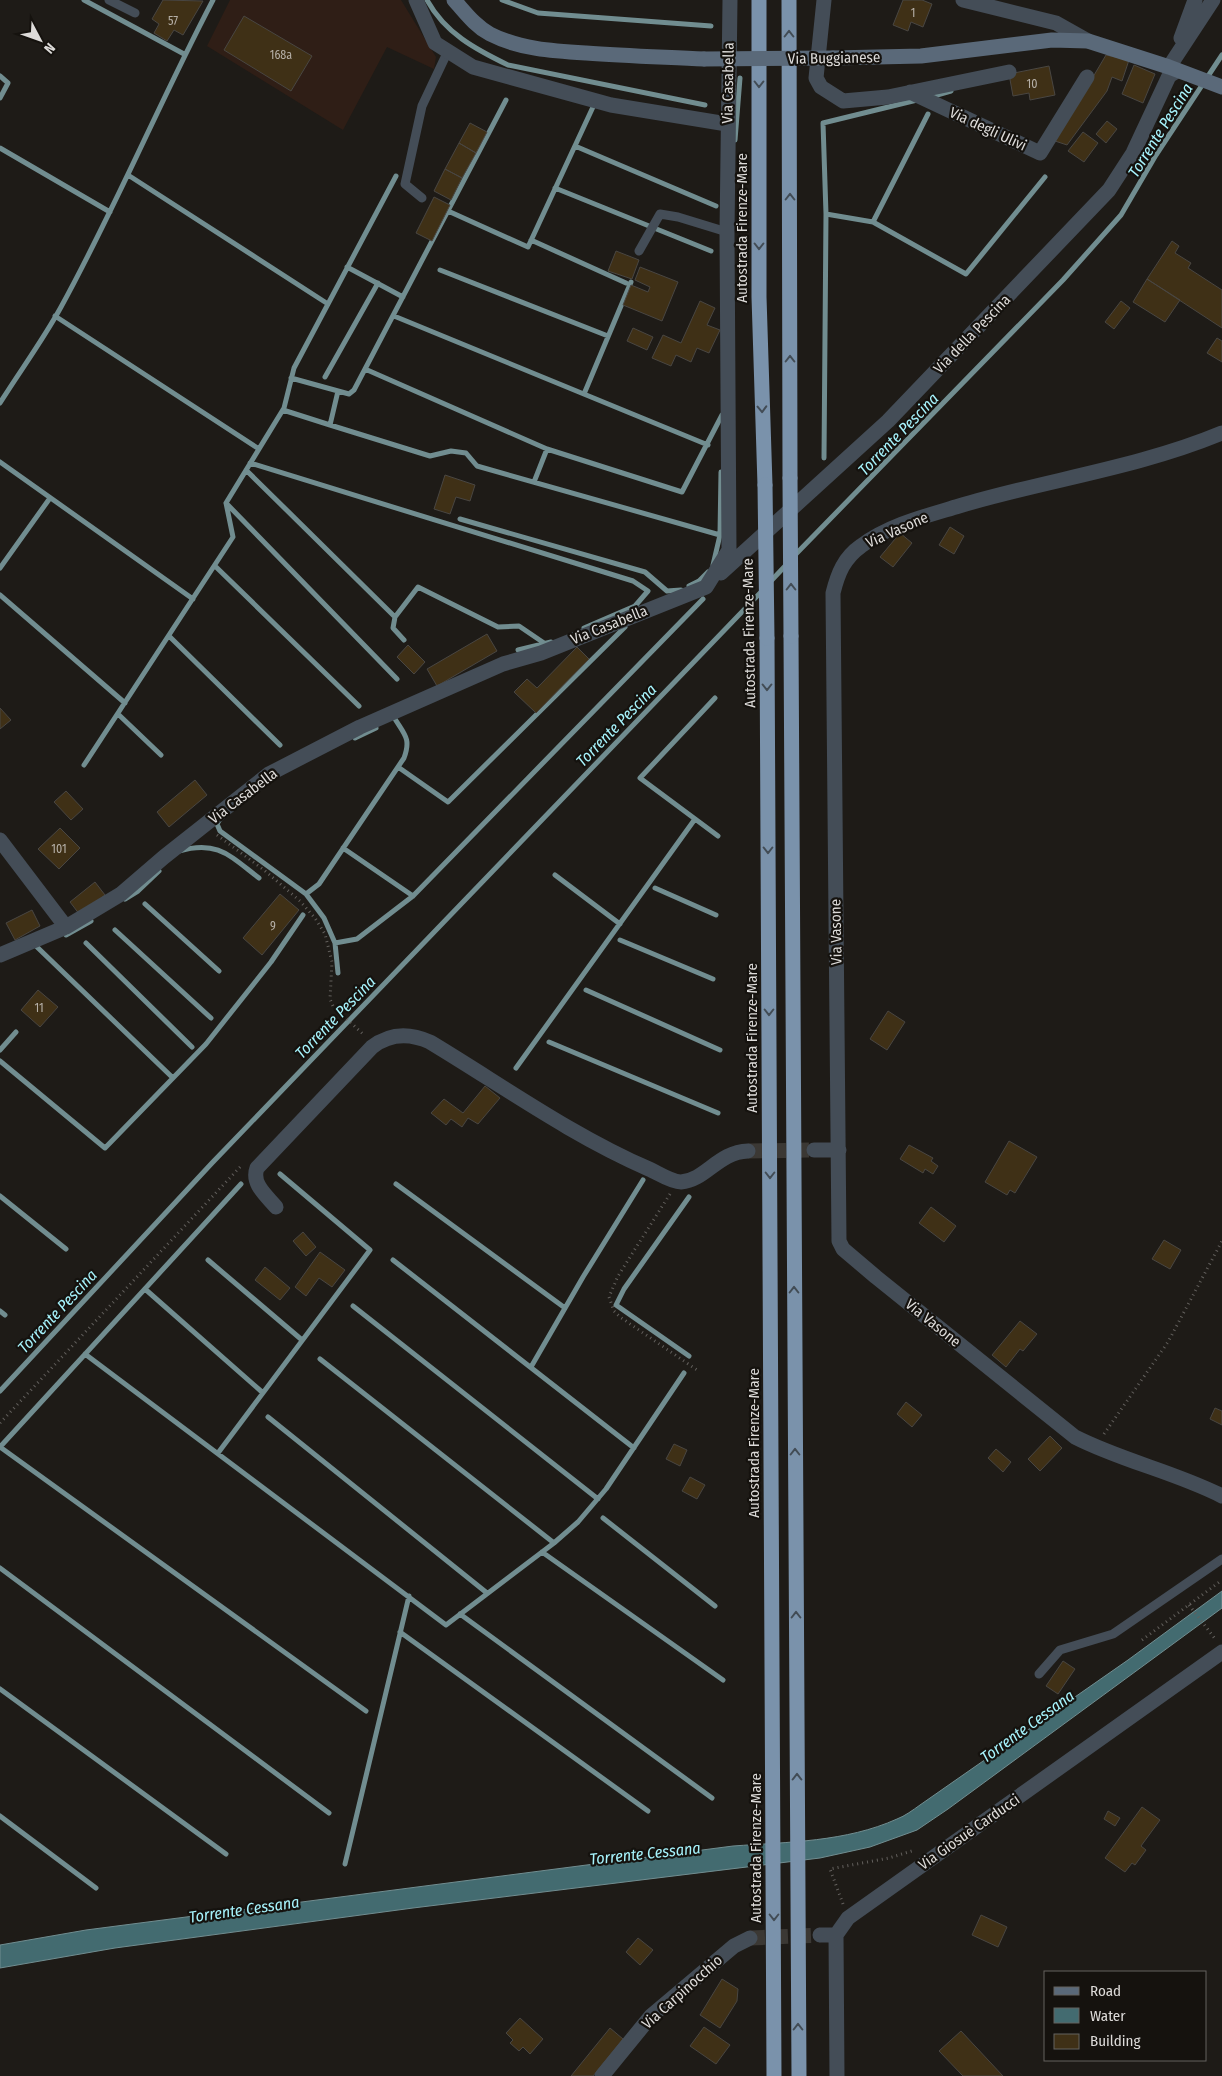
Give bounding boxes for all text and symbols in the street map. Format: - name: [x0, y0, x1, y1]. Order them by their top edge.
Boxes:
- house number: 1: [911, 6, 915, 20]
- house number: 57: [168, 14, 178, 28]
- north arrow: [15, 15, 65, 65]
- one-way arrow: [784, 30, 794, 38]
- text: N: [40, 39, 59, 57]
- street label: Via Casabella: [718, 42, 738, 124]
- house number: 168a: [270, 48, 292, 62]
- street label: Via Buggianese: [787, 48, 881, 68]
- house number: 10: [1027, 77, 1037, 91]
- one-way arrow: [754, 80, 764, 88]
- water label: Torrente Pescina: [1124, 80, 1197, 181]
- street label: Via degli Ulivi: [947, 103, 1029, 155]
- street label: Autostrada Firenze-Mare: [733, 153, 751, 303]
- one-way arrow: [785, 193, 795, 200]
- one-way arrow: [754, 242, 764, 250]
- street label: Via della Pescina: [930, 291, 1014, 377]
- one-way arrow: [785, 355, 795, 363]
- water label: Torrente Pescina: [854, 389, 942, 480]
- one-way arrow: [757, 405, 768, 413]
- street label: Via Vasone: [863, 508, 931, 552]
- street label: Autostrada Firenze-Mare: [739, 558, 759, 708]
- one-way arrow: [786, 583, 796, 590]
- street label: Via Casabella: [568, 601, 650, 649]
- water label: Torrente Pescina: [572, 680, 660, 771]
- one-way arrow: [762, 684, 772, 691]
- street label: Via Casabella: [205, 764, 281, 828]
- house number: 101: [51, 842, 67, 856]
- one-way arrow: [763, 846, 773, 854]
- street label: Via Vasone: [826, 899, 846, 965]
- house number: 9: [270, 919, 276, 933]
- street label: Autostrada Firenze-Mare: [743, 963, 761, 1113]
- water label: Torrente Pescina: [291, 972, 379, 1063]
- house number: 11: [34, 1001, 44, 1015]
- one-way arrow: [764, 1008, 774, 1016]
- one-way arrow: [765, 1171, 775, 1179]
- water label: Torrente Pescina: [14, 1266, 101, 1357]
- one-way arrow: [789, 1286, 799, 1294]
- street label: Via Vasone: [902, 1295, 964, 1351]
- street label: Autostrada Firenze-Mare: [745, 1368, 763, 1518]
- one-way arrow: [790, 1448, 800, 1456]
- one-way arrow: [791, 1611, 801, 1618]
- water label: Torrente Cessana: [977, 1686, 1078, 1767]
- street label: Autostrada Firenze-Mare: [747, 1773, 765, 1923]
- one-way arrow: [792, 1773, 802, 1781]
- street label: Via Giosuè Carducci: [915, 1790, 1023, 1874]
- water label: Torrente Cessana: [589, 1838, 701, 1869]
- water label: Torrente Cessana: [188, 1892, 301, 1927]
- one-way arrow: [769, 1913, 779, 1921]
- street label: Via Carpinocchio: [638, 1951, 726, 2033]
- legend: [1044, 1971, 1207, 2061]
- text: Road: [1090, 1982, 1121, 2000]
- text: Water: [1090, 2007, 1126, 2025]
- one-way arrow: [793, 2023, 803, 2031]
- text: Building: [1090, 2032, 1141, 2050]

